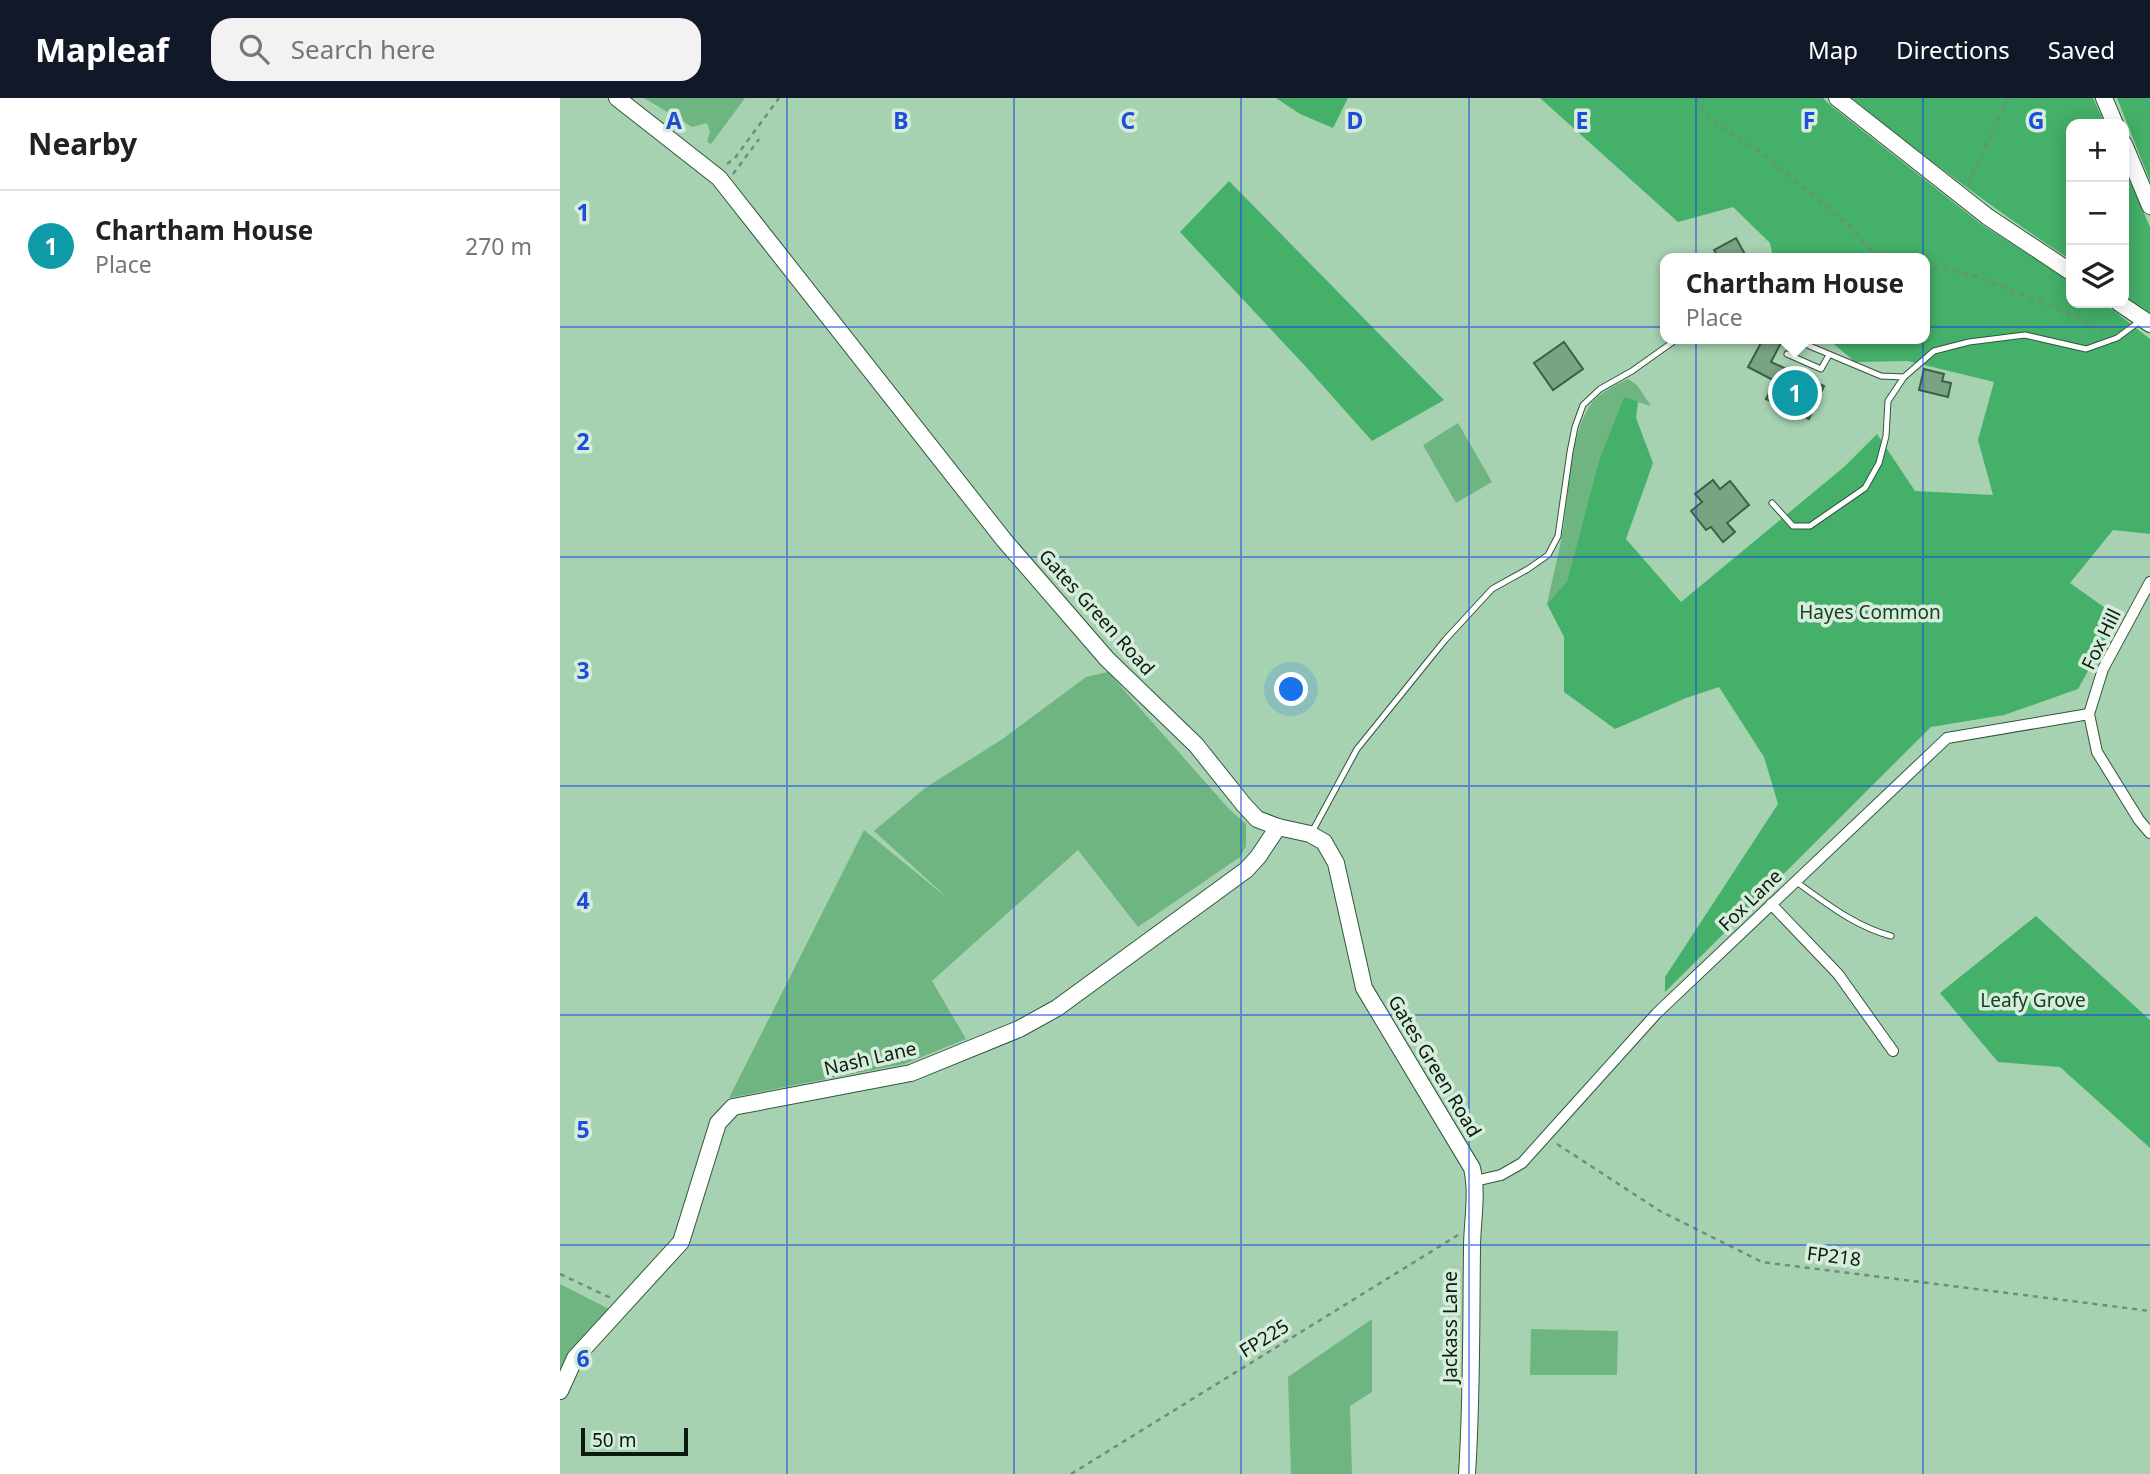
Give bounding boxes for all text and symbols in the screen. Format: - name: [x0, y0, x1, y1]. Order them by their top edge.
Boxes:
- search box: [211, 18, 701, 81]
- text: Mapleaf: [35, 27, 169, 72]
- icon: search: [235, 30, 273, 68]
- text: Search here: [291, 31, 436, 67]
- text: Map: [1808, 33, 1858, 66]
- text: Directions: [1896, 33, 2010, 66]
- text: Saved: [2048, 33, 2115, 66]
- text: A: [666, 104, 682, 136]
- text: B: [893, 104, 909, 136]
- text: C: [1121, 104, 1136, 136]
- text: D: [1347, 104, 1363, 136]
- text: E: [1576, 104, 1588, 136]
- text: F: [1803, 104, 1815, 136]
- text: G: [2028, 104, 2044, 136]
- map controls: [2066, 119, 2129, 308]
- button: +: [2066, 119, 2129, 182]
- text: Nearby: [28, 123, 137, 164]
- button: −: [2066, 182, 2129, 245]
- text: 1: [576, 196, 590, 228]
- text: Chartham House: [95, 212, 313, 248]
- text: 1: [44, 230, 58, 262]
- text: 270 m: [465, 230, 532, 262]
- button: layers: [2066, 245, 2129, 308]
- text: Place: [95, 248, 152, 280]
- popup: [1660, 253, 1930, 344]
- text: Chartham House: [1686, 265, 1904, 301]
- text: Place: [1686, 301, 1743, 333]
- pin: 1: [1772, 367, 1818, 419]
- text: 2: [576, 425, 590, 457]
- street label: Gates Green Road: [1033, 543, 1161, 681]
- park label: Hayes Common: [1799, 599, 1941, 625]
- street label: Fox Hill: [2075, 604, 2127, 674]
- text: 3: [576, 654, 590, 686]
- your location: [1274, 672, 1308, 706]
- street label: Fox Lane: [1713, 863, 1787, 937]
- text: 4: [576, 884, 590, 916]
- park label: Leafy Grove: [1980, 987, 2086, 1013]
- street label: Gates Green Road: [1382, 990, 1488, 1142]
- street label: Nash Lane: [821, 1035, 919, 1081]
- text: 5: [576, 1113, 590, 1145]
- street label: FP218: [1806, 1240, 1862, 1272]
- street label: Jackass Lane: [1437, 1271, 1463, 1385]
- street label: FP225: [1234, 1313, 1294, 1363]
- text: 6: [576, 1342, 590, 1374]
- scale bar: [581, 1425, 688, 1457]
- text: 50 m: [592, 1427, 636, 1453]

